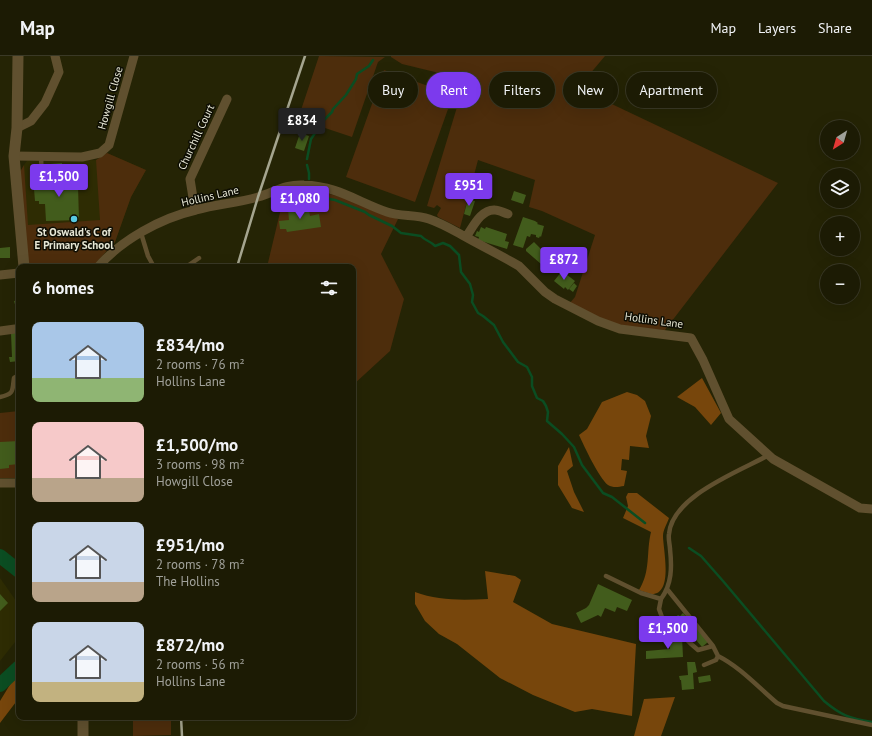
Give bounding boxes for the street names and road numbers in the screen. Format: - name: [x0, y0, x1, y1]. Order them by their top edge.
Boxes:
- street label: Howgill Close: [94, 64, 126, 131]
- street label: Churchill Court: [175, 102, 217, 172]
- street label: Hollins Lane: [180, 182, 241, 209]
- street label: Hollins Lane: [624, 309, 684, 331]

